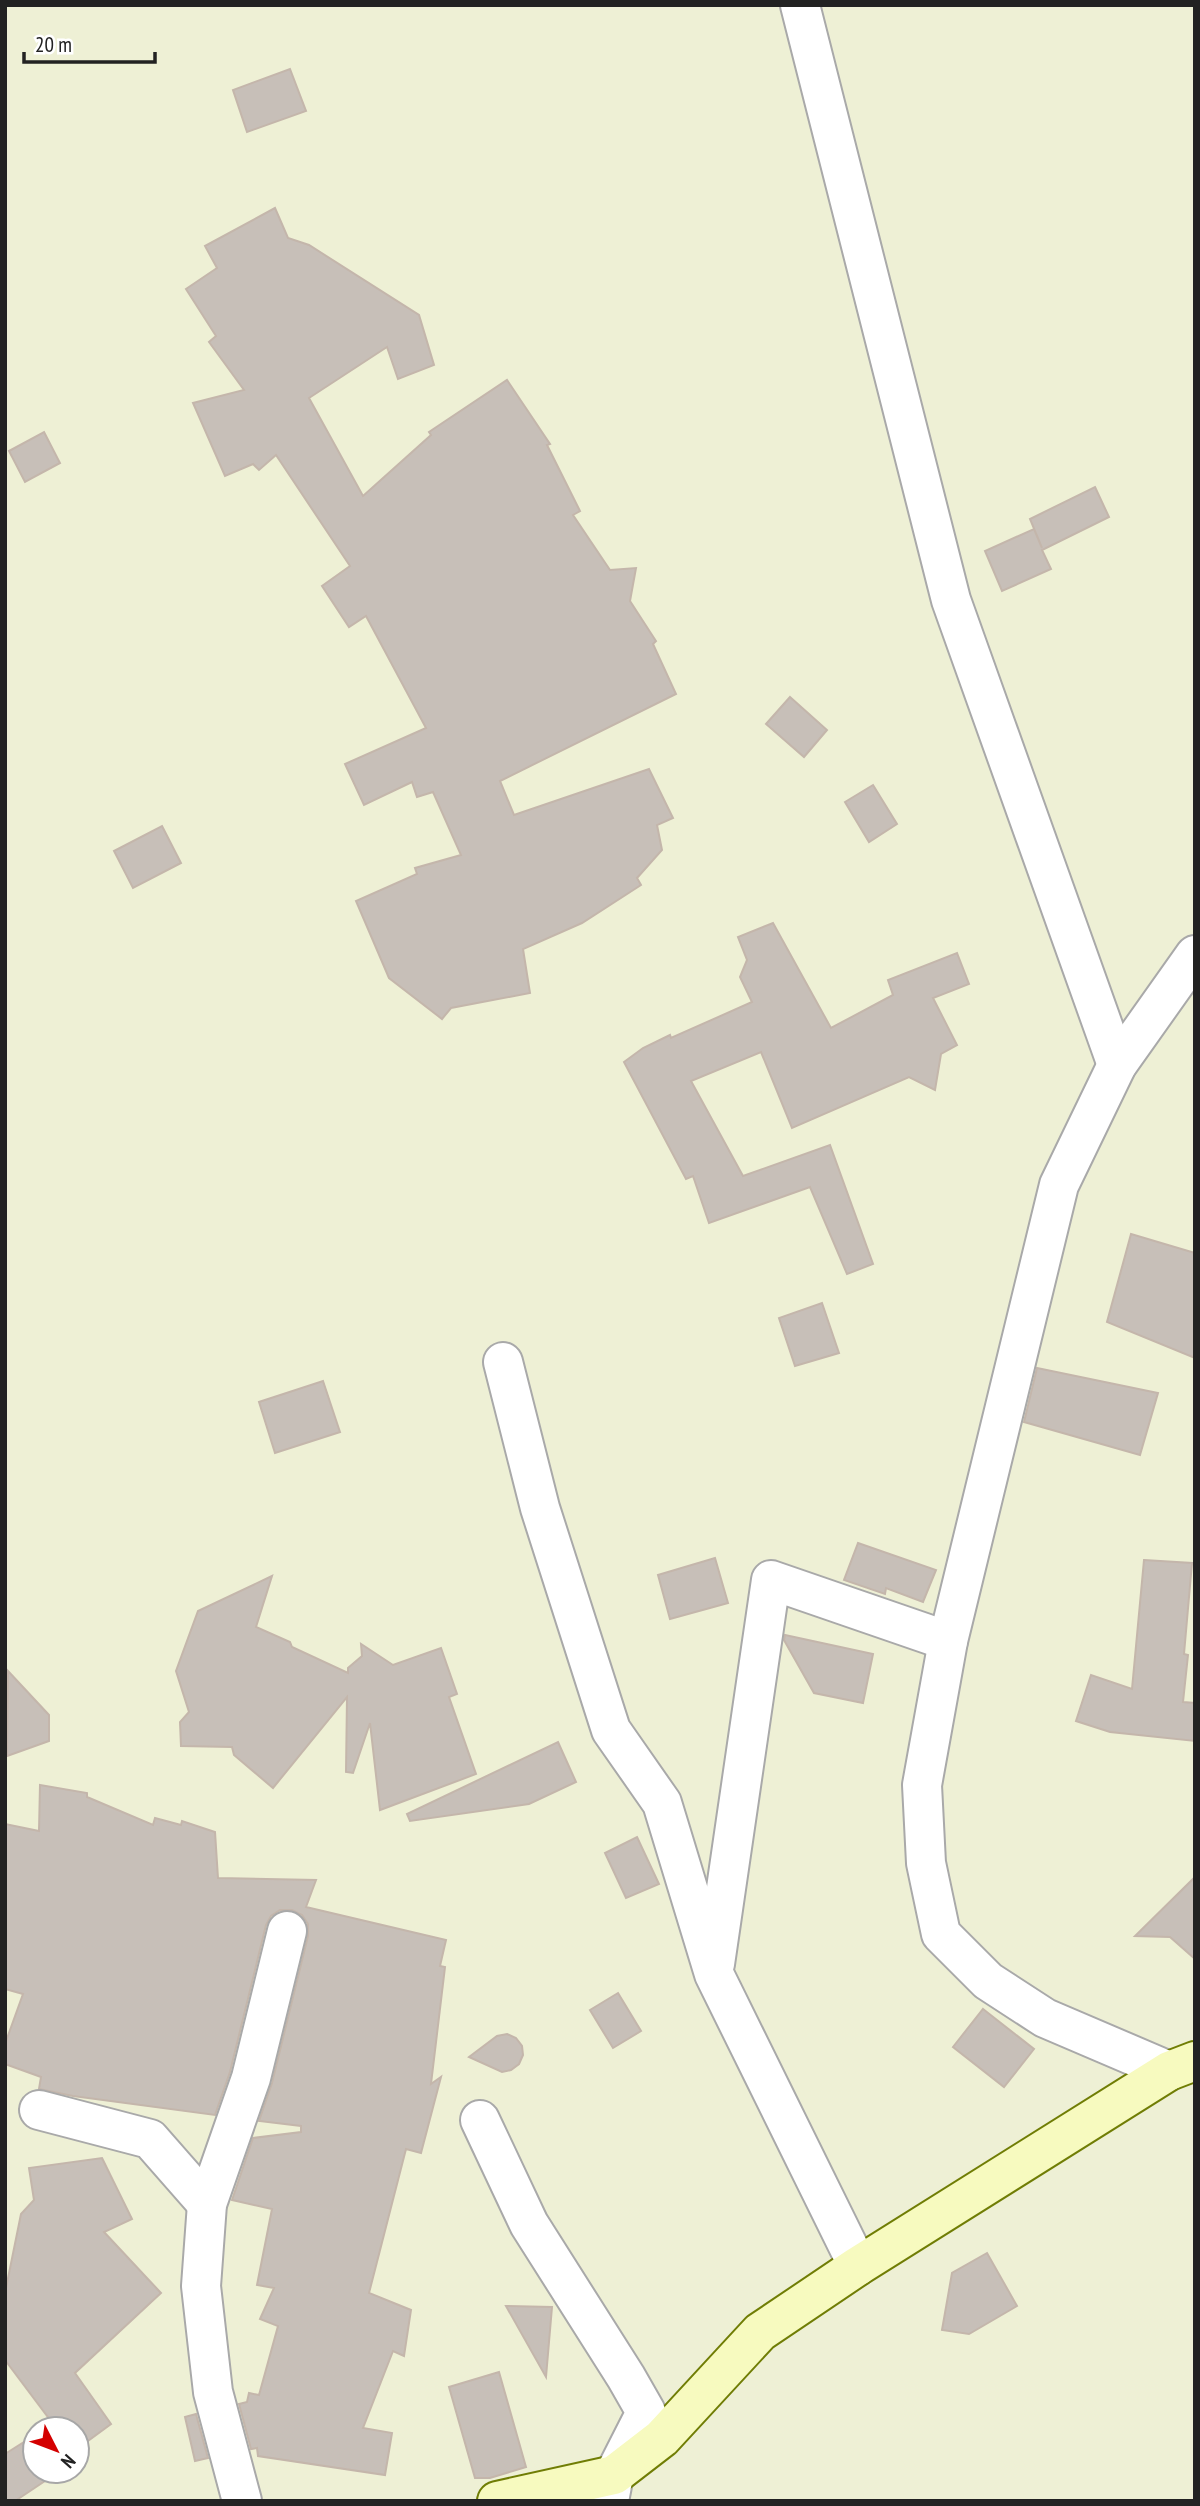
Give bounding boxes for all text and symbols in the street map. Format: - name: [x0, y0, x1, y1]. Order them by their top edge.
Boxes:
- scale bar: [24, 21, 156, 65]
- text: 20 m: [35, 31, 72, 58]
- north arrow: [21, 2415, 91, 2485]
- text: N: [56, 2450, 81, 2473]

